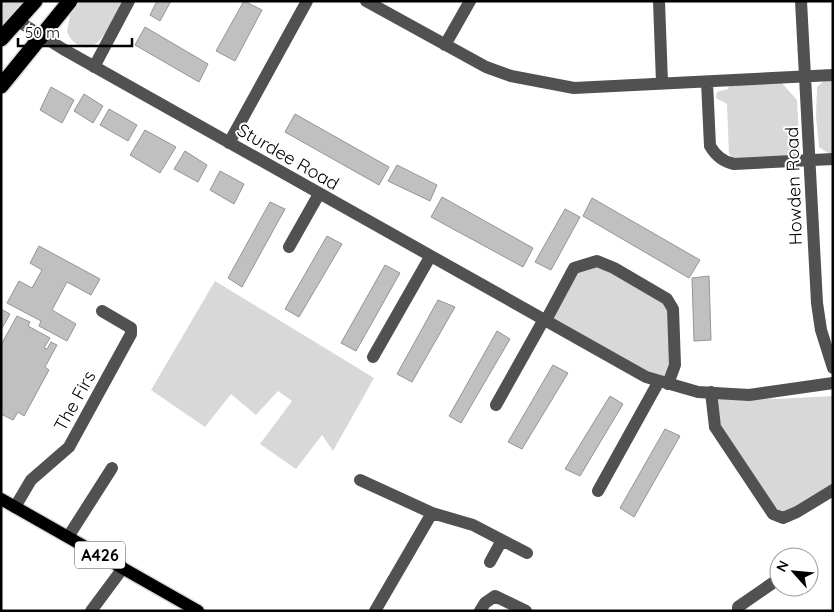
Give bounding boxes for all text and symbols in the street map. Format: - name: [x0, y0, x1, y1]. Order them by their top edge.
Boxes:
- scale bar: [18, 15, 131, 47]
- text: 50 m: [25, 23, 60, 42]
- street label: Sturdee Road: [233, 118, 343, 195]
- street label: Howden Road: [780, 126, 807, 246]
- street label: The Firs: [49, 366, 101, 435]
- road number: A426: [75, 542, 125, 568]
- north arrow: [769, 547, 819, 597]
- text: N: [772, 557, 793, 575]

